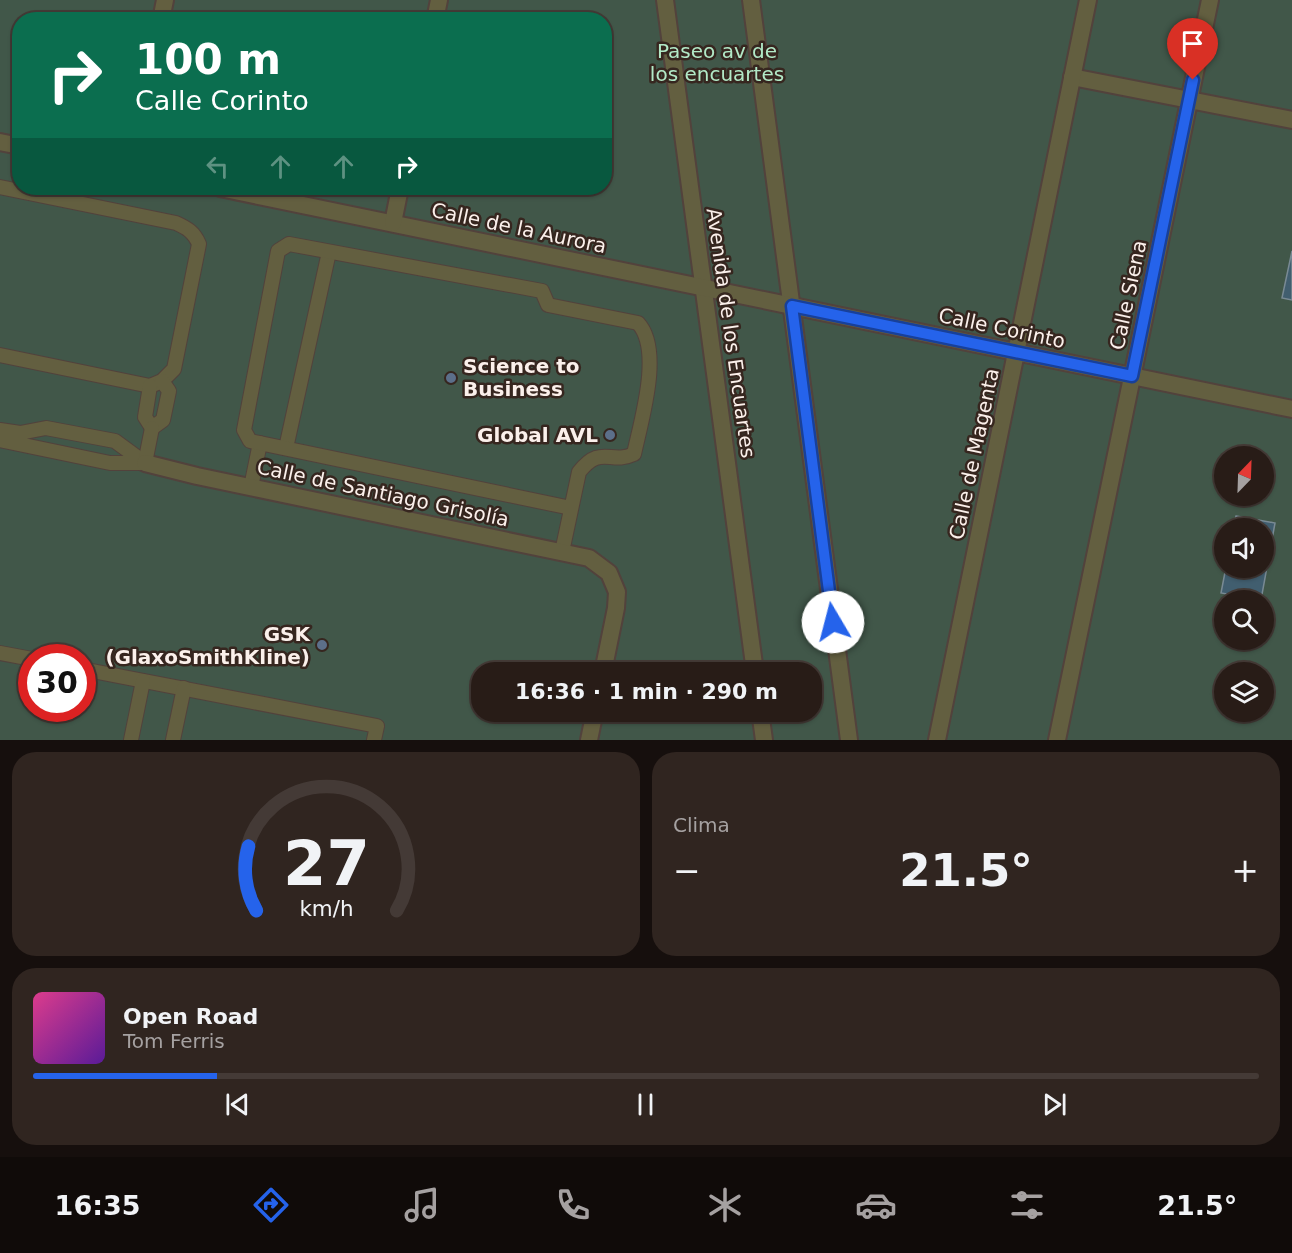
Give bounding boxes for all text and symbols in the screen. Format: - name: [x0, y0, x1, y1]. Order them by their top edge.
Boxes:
- pin: [1167, 18, 1218, 80]
- icon: arrive: [1176, 27, 1209, 60]
- text: 100 m: [135, 35, 281, 84]
- icon: right: [36, 36, 114, 114]
- park label: Paseo av de los encuartes: [650, 39, 784, 86]
- text: Calle Corinto: [135, 85, 309, 116]
- icon: left: [201, 150, 234, 183]
- icon: ahead: [264, 150, 297, 183]
- icon: ahead: [327, 150, 360, 183]
- icon: right: [390, 150, 423, 183]
- street label: Calle de la Aurora: [429, 198, 609, 258]
- street label: Avenida de los Encuartes: [702, 206, 760, 460]
- street label: Calle Siena: [1105, 238, 1151, 352]
- street label: Calle Corinto: [937, 303, 1067, 353]
- place label: Science to Business: [463, 354, 580, 401]
- street label: Calle de Magenta: [944, 366, 1004, 542]
- marker: Science to Business: [444, 371, 458, 385]
- place label: Global AVL: [477, 423, 598, 447]
- marker: Global AVL: [603, 428, 617, 442]
- north arrow: [1214, 446, 1274, 506]
- map controls: [1214, 446, 1274, 722]
- street label: Calle de Santiago Grisolía: [255, 455, 511, 531]
- button: sound: [1214, 518, 1274, 578]
- position arrow: [801, 590, 865, 654]
- button: search: [1214, 590, 1274, 650]
- place label: GSK (GlaxoSmithKline): [105, 622, 311, 669]
- marker: GSK (GlaxoSmithKline): [315, 638, 329, 652]
- speed limit sign: 30: [18, 644, 96, 722]
- button: layers: [1214, 662, 1274, 722]
- text: 16:36 · 1 min · 290 m: [515, 679, 778, 704]
- text: Clima: [673, 813, 730, 837]
- text: 27: [283, 827, 369, 900]
- text: 21.5°: [899, 844, 1033, 897]
- text: −: [673, 851, 701, 890]
- text: +: [1231, 851, 1259, 890]
- text: km/h: [299, 896, 353, 921]
- text: Open Road: [123, 1004, 258, 1029]
- text: Tom Ferris: [123, 1029, 225, 1053]
- icon: previous: [221, 1088, 254, 1121]
- icon: pause: [629, 1088, 662, 1121]
- icon: next: [1038, 1088, 1071, 1121]
- icon: directions: [250, 1184, 292, 1226]
- icon: music: [401, 1184, 443, 1226]
- icon: phone: [552, 1184, 594, 1226]
- icon: climate: [704, 1184, 746, 1226]
- icon: car: [855, 1184, 897, 1226]
- icon: filters: [1006, 1184, 1048, 1226]
- text: 16:35: [55, 1190, 141, 1221]
- text: 21.5°: [1157, 1190, 1237, 1221]

